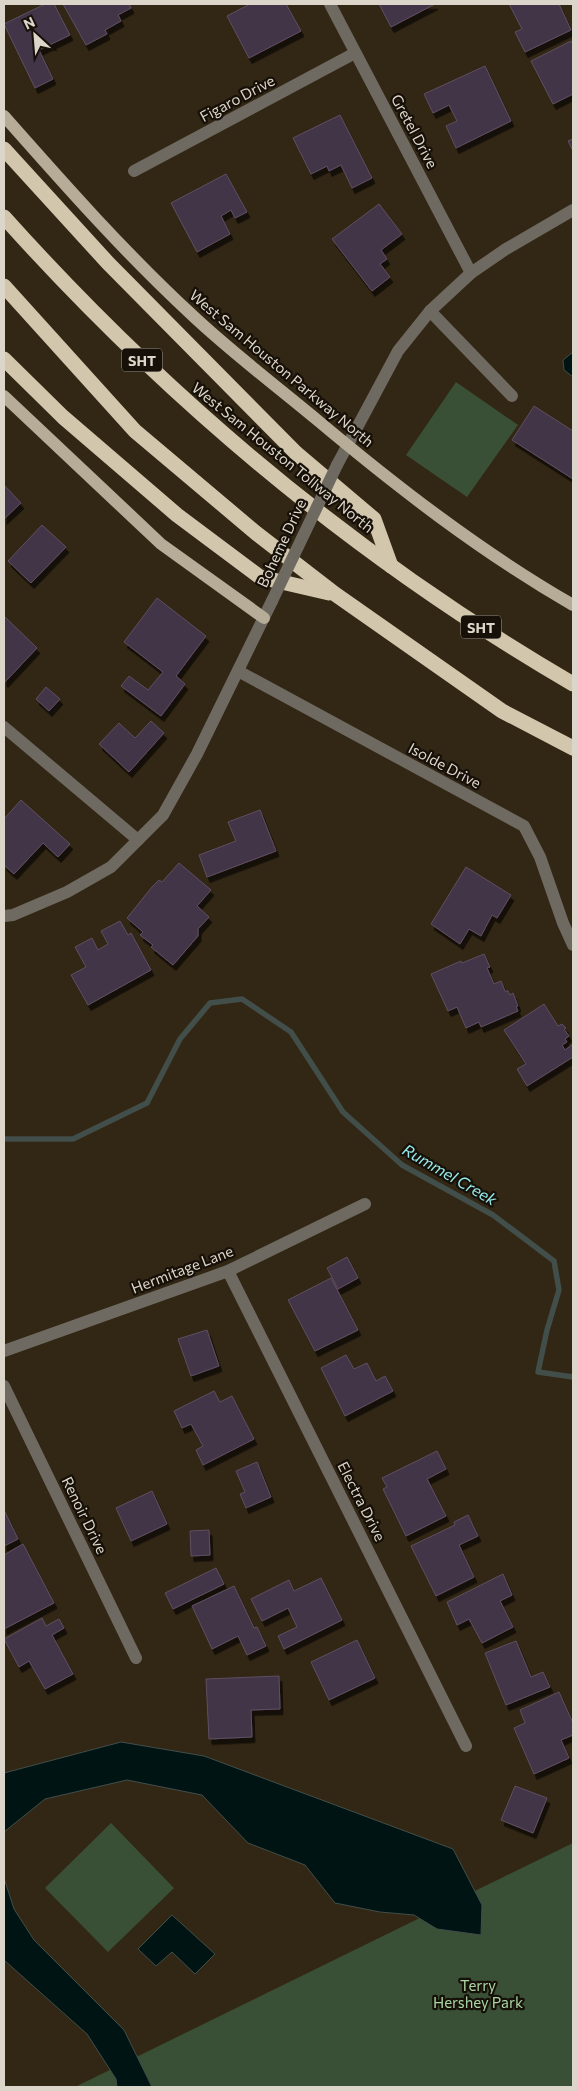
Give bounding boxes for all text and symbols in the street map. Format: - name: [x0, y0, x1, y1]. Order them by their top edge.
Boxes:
- north arrow: [10, 10, 60, 60]
- text: N: [21, 13, 38, 33]
- street label: Figaro Drive: [197, 71, 278, 125]
- street label: Gretel Drive: [388, 91, 442, 171]
- street label: West Sam Houston Parkway North: [186, 286, 378, 450]
- road number: SHT: [122, 348, 162, 372]
- street label: West Sam Houston Tollway North: [188, 378, 378, 536]
- street label: Boheme Drive: [253, 496, 309, 590]
- road number: SHT: [461, 616, 501, 638]
- street label: Isolde Drive: [406, 738, 484, 792]
- water label: Rummel Creek: [399, 1139, 501, 1209]
- street label: Hermitage Lane: [128, 1241, 236, 1297]
- street label: Electra Drive: [334, 1458, 390, 1544]
- street label: Renoir Drive: [58, 1473, 112, 1557]
- park label: Terry Hershey Park: [433, 1976, 523, 2011]

